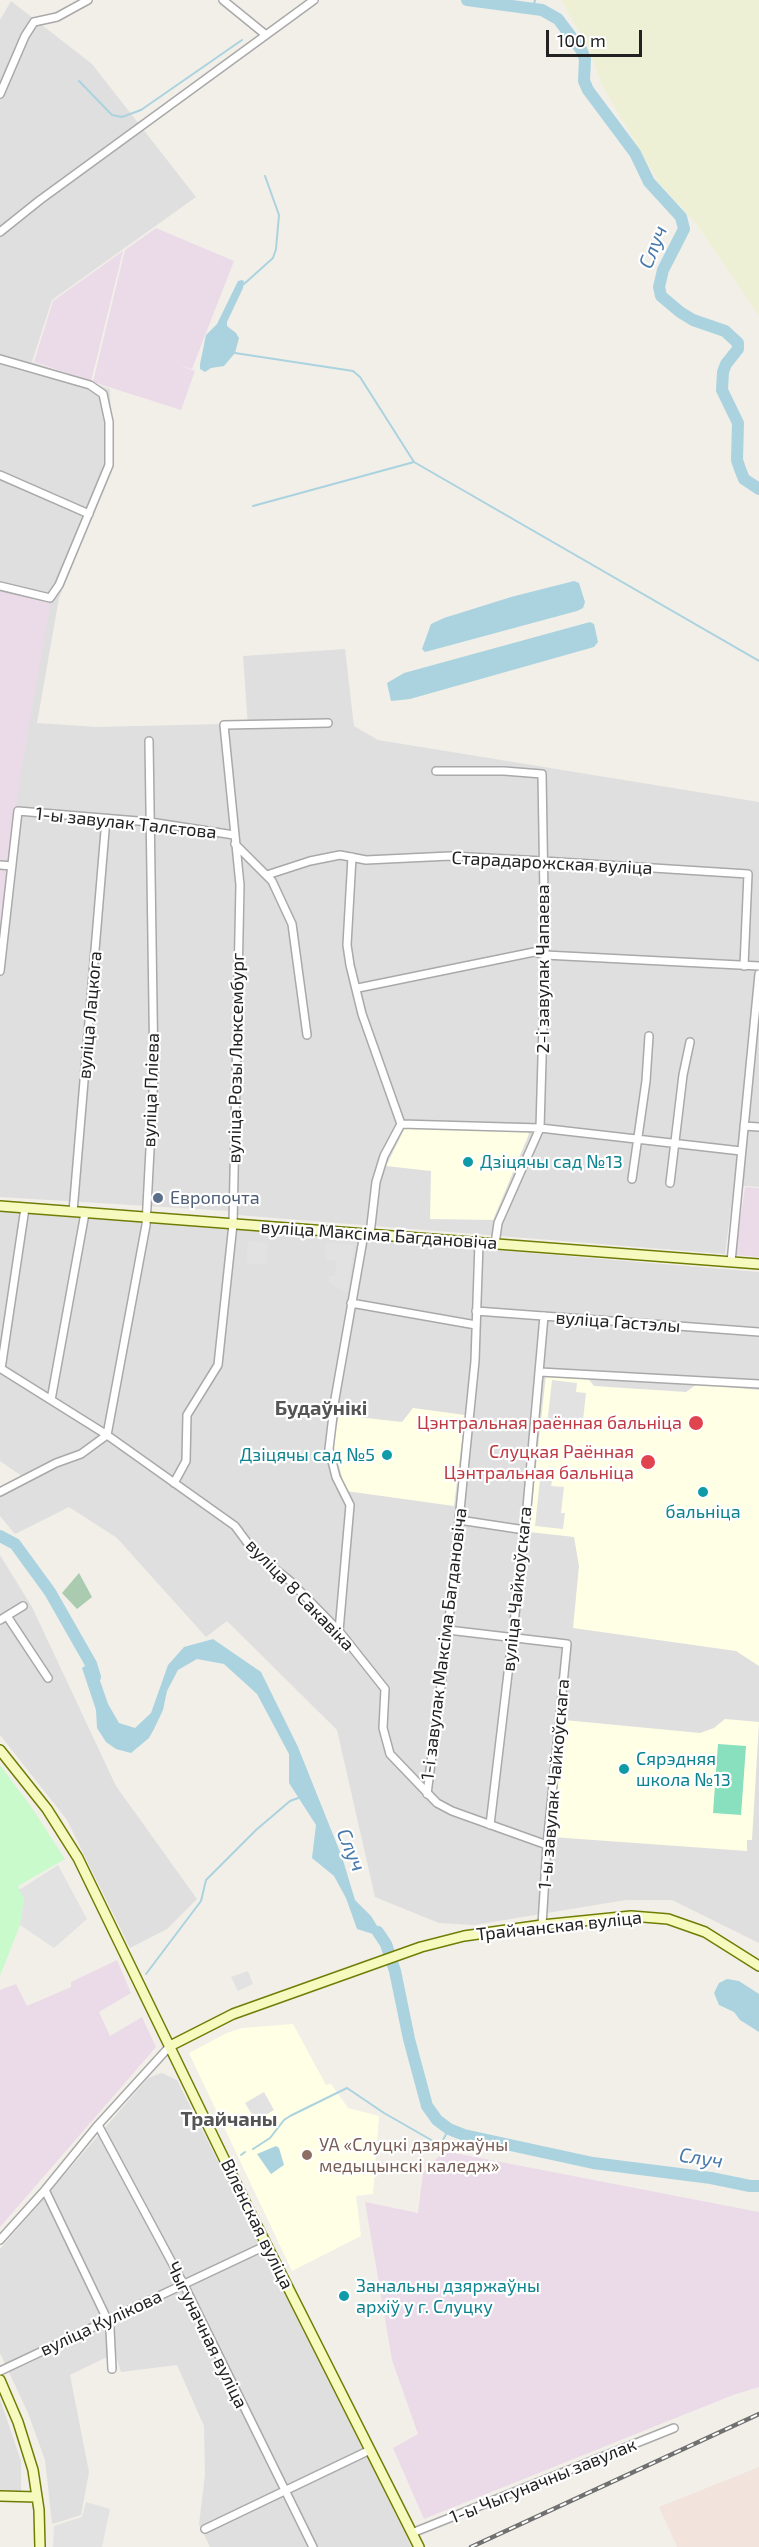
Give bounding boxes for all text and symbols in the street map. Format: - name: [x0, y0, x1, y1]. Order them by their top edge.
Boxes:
- scale bar: [549, 18, 645, 56]
- text: 100 m: [557, 29, 606, 51]
- water label: Случ: [634, 222, 672, 272]
- street label: 1-ы завулак Талстова: [34, 803, 218, 843]
- street label: Старадарожская вуліца: [451, 847, 653, 879]
- street label: 2-і завулак Чапаева: [532, 884, 554, 1054]
- street label: вуліца Лацкога: [74, 950, 106, 1080]
- street label: вуліца Розы Люксембург: [223, 952, 249, 1164]
- street label: вуліца Пліева: [138, 1032, 164, 1148]
- place label: Дзіцячы сад №13: [480, 1151, 623, 1173]
- marker: Дзіцячы сад №13: [461, 1155, 475, 1169]
- place label: Европочта: [170, 1187, 260, 1209]
- marker: Европочта: [151, 1191, 165, 1205]
- street label: вуліца Максіма Багдановіча: [260, 1216, 498, 1254]
- street label: вуліца Гастэлы: [555, 1307, 681, 1337]
- district label: Будаўнікі: [275, 1396, 367, 1420]
- place label: Цэнтральная раённая бальніца: [417, 1412, 682, 1434]
- marker: Цэнтральная раённая бальніца: [687, 1414, 705, 1432]
- place label: Слуцкая Раённая Цэнтральная бальніца: [444, 1441, 634, 1484]
- place label: Дзіцячы сад №5: [240, 1444, 375, 1466]
- marker: Дзіцячы сад №5: [380, 1448, 394, 1462]
- marker: Слуцкая Раённая Цэнтральная бальніца: [639, 1453, 657, 1471]
- marker: бальніца: [696, 1485, 710, 1499]
- place label: бальніца: [665, 1501, 741, 1523]
- street label: вуліца Чайкоўскага: [498, 1505, 536, 1673]
- street label: 1-і завулак Максіма Багдановіча: [417, 1507, 471, 1781]
- street label: вуліца 8 Сакавіка: [241, 1535, 359, 1655]
- street label: 1-ы завулак Чайкоўскага: [534, 1678, 574, 1890]
- place label: Сярэдняя школа №13: [636, 1748, 731, 1790]
- marker: Сярэдняя школа №13: [617, 1762, 631, 1776]
- water label: Случ: [331, 1825, 371, 1875]
- street label: Трайчанская вуліца: [475, 1907, 643, 1945]
- district label: Трайчаны: [181, 2107, 277, 2131]
- place label: УА «Слуцкі дзяржаўны медыцынскі каледж»: [319, 2134, 508, 2176]
- water label: Случ: [677, 2143, 725, 2173]
- marker: УА «Слуцкі дзяржаўны медыцынскі каледж»: [300, 2148, 314, 2162]
- street label: Віленская вуліца: [216, 2155, 298, 2293]
- street label: Чыгуначная вуліца: [162, 2258, 252, 2412]
- place label: Занальны дзяржаўны архіў у г. Слуцку: [356, 2275, 540, 2318]
- street label: вуліца Кулікова: [37, 2285, 165, 2361]
- marker: Занальны дзяржаўны архіў у г. Слуцку: [337, 2289, 351, 2303]
- street label: 1-ы Чыгуначны завулак: [447, 2434, 639, 2528]

